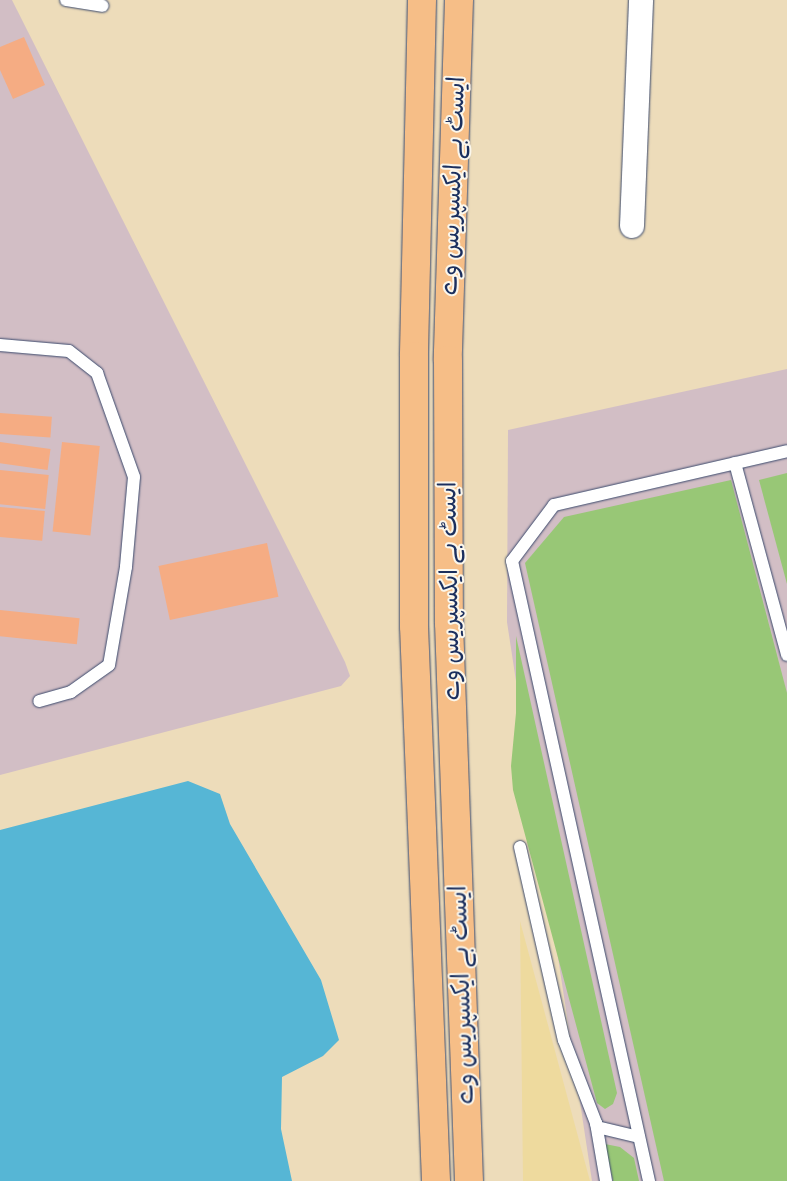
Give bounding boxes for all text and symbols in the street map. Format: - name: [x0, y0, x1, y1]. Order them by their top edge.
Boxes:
- street label: ایسٹ بے ایکسپریس وے: [435, 76, 471, 296]
- street label: ایسٹ بے ایکسپریس وے: [434, 481, 466, 701]
- street label: ایسٹ بے ایکسپریس وے: [444, 885, 480, 1105]

